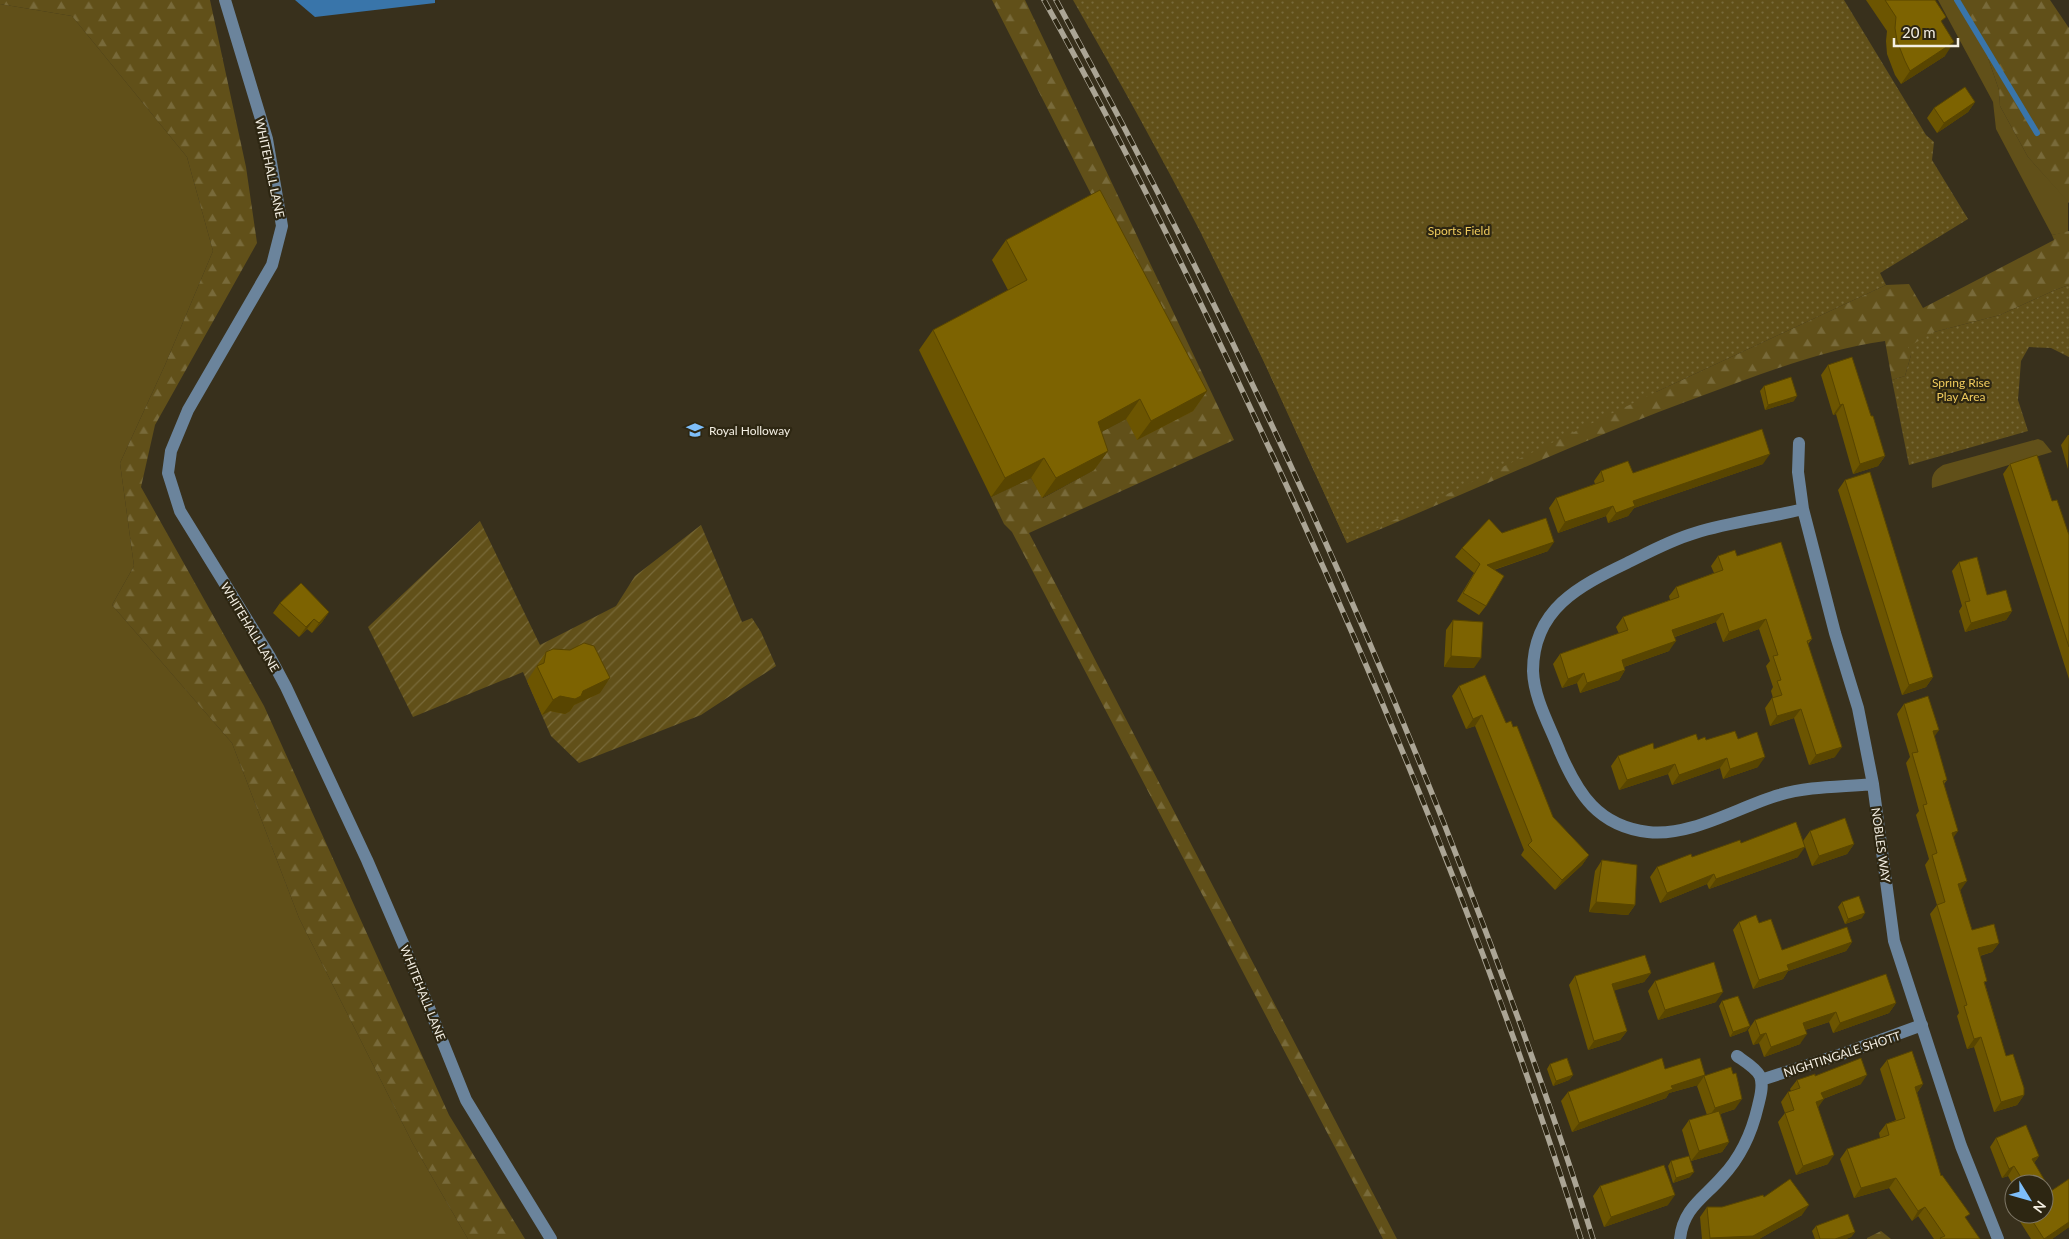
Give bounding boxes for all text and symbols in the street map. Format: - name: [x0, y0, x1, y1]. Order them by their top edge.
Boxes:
- scale bar: [1894, 15, 1958, 47]
- text: 20 m: [1902, 23, 1936, 41]
- street label: WHITEHALL LANE: [252, 117, 288, 219]
- park label: Sports Field: [1428, 223, 1490, 238]
- park label: Spring Rise Play Area: [1932, 375, 1990, 404]
- school or university icon: Royal Holloway: [685, 420, 705, 440]
- place label: Royal Holloway: [709, 423, 791, 438]
- street label: WHITEHALL LANE: [217, 580, 283, 674]
- street label: NOBLES WAY: [1868, 806, 1894, 884]
- street label: WHITEHALL LANE: [397, 943, 449, 1043]
- street label: NIGHTINGALE SHOTT: [1782, 1028, 1902, 1080]
- north arrow: [2004, 1174, 2054, 1224]
- text: N: [2030, 1198, 2050, 1217]

